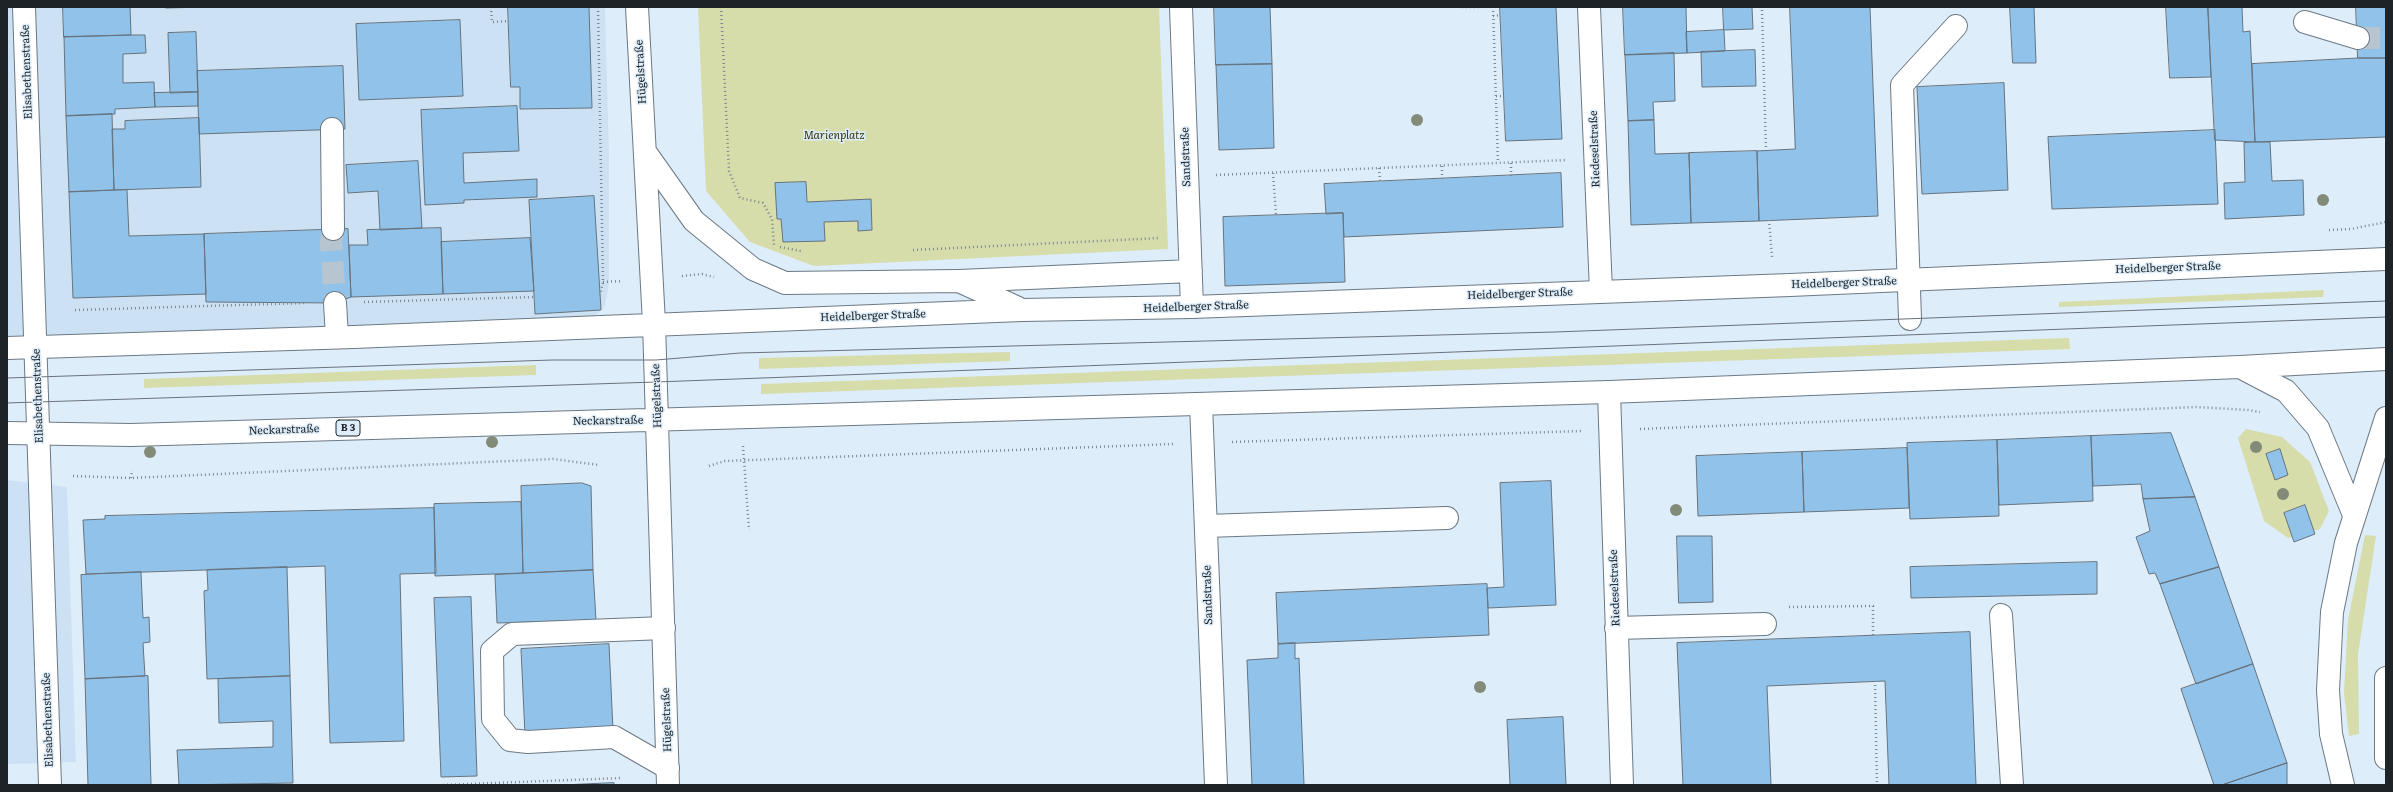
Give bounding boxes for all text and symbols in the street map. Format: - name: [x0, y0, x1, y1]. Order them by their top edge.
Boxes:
- street label: Elisabethenstraße: [19, 24, 35, 120]
- street label: Hügelstraße: [633, 39, 649, 105]
- street label: Riedeselstraße: [1587, 110, 1603, 188]
- street label: Sandstraße: [1178, 127, 1194, 187]
- park label: Marienplatz: [803, 129, 865, 143]
- street label: Heidelberger Straße: [2115, 260, 2221, 276]
- street label: Heidelberger Straße: [1791, 275, 1897, 291]
- street label: Heidelberger Straße: [1467, 286, 1573, 302]
- street label: Heidelberger Straße: [1143, 299, 1249, 315]
- street label: Heidelberger Straße: [820, 308, 926, 324]
- street label: Elisabethenstraße: [30, 348, 46, 444]
- street label: Hügelstraße: [649, 364, 665, 428]
- street label: Neckarstraße: [572, 414, 644, 428]
- road number: B 3: [336, 420, 360, 436]
- street label: Neckarstraße: [248, 422, 320, 438]
- street label: Riedeselstraße: [1607, 549, 1623, 627]
- street label: Sandstraße: [1200, 565, 1216, 625]
- street label: Elisabethenstraße: [40, 672, 56, 768]
- street label: Hügelstraße: [659, 688, 675, 752]

